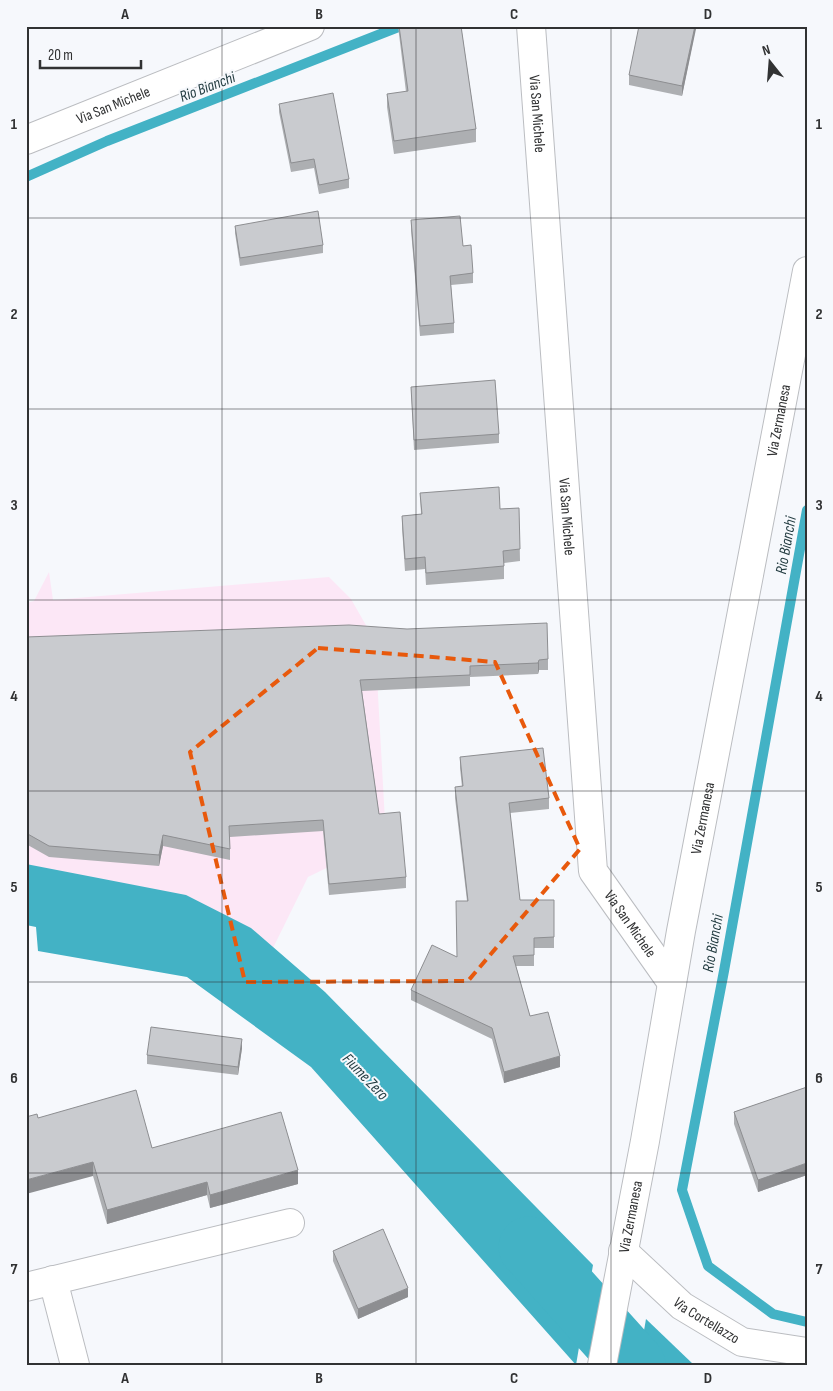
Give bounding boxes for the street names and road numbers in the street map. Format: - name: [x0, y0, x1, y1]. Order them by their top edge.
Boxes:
- street label: Via San Michele: [525, 74, 549, 153]
- street label: Via San Michele: [74, 82, 153, 129]
- street label: Via Zermanesa: [763, 383, 795, 458]
- street label: Via San Michele: [554, 477, 579, 556]
- street label: Via Zermanesa: [687, 780, 719, 856]
- street label: Via San Michele: [600, 887, 660, 961]
- street label: Via Zermanesa: [615, 1179, 647, 1254]
- street label: Via Cortellazzo: [669, 1293, 743, 1348]

